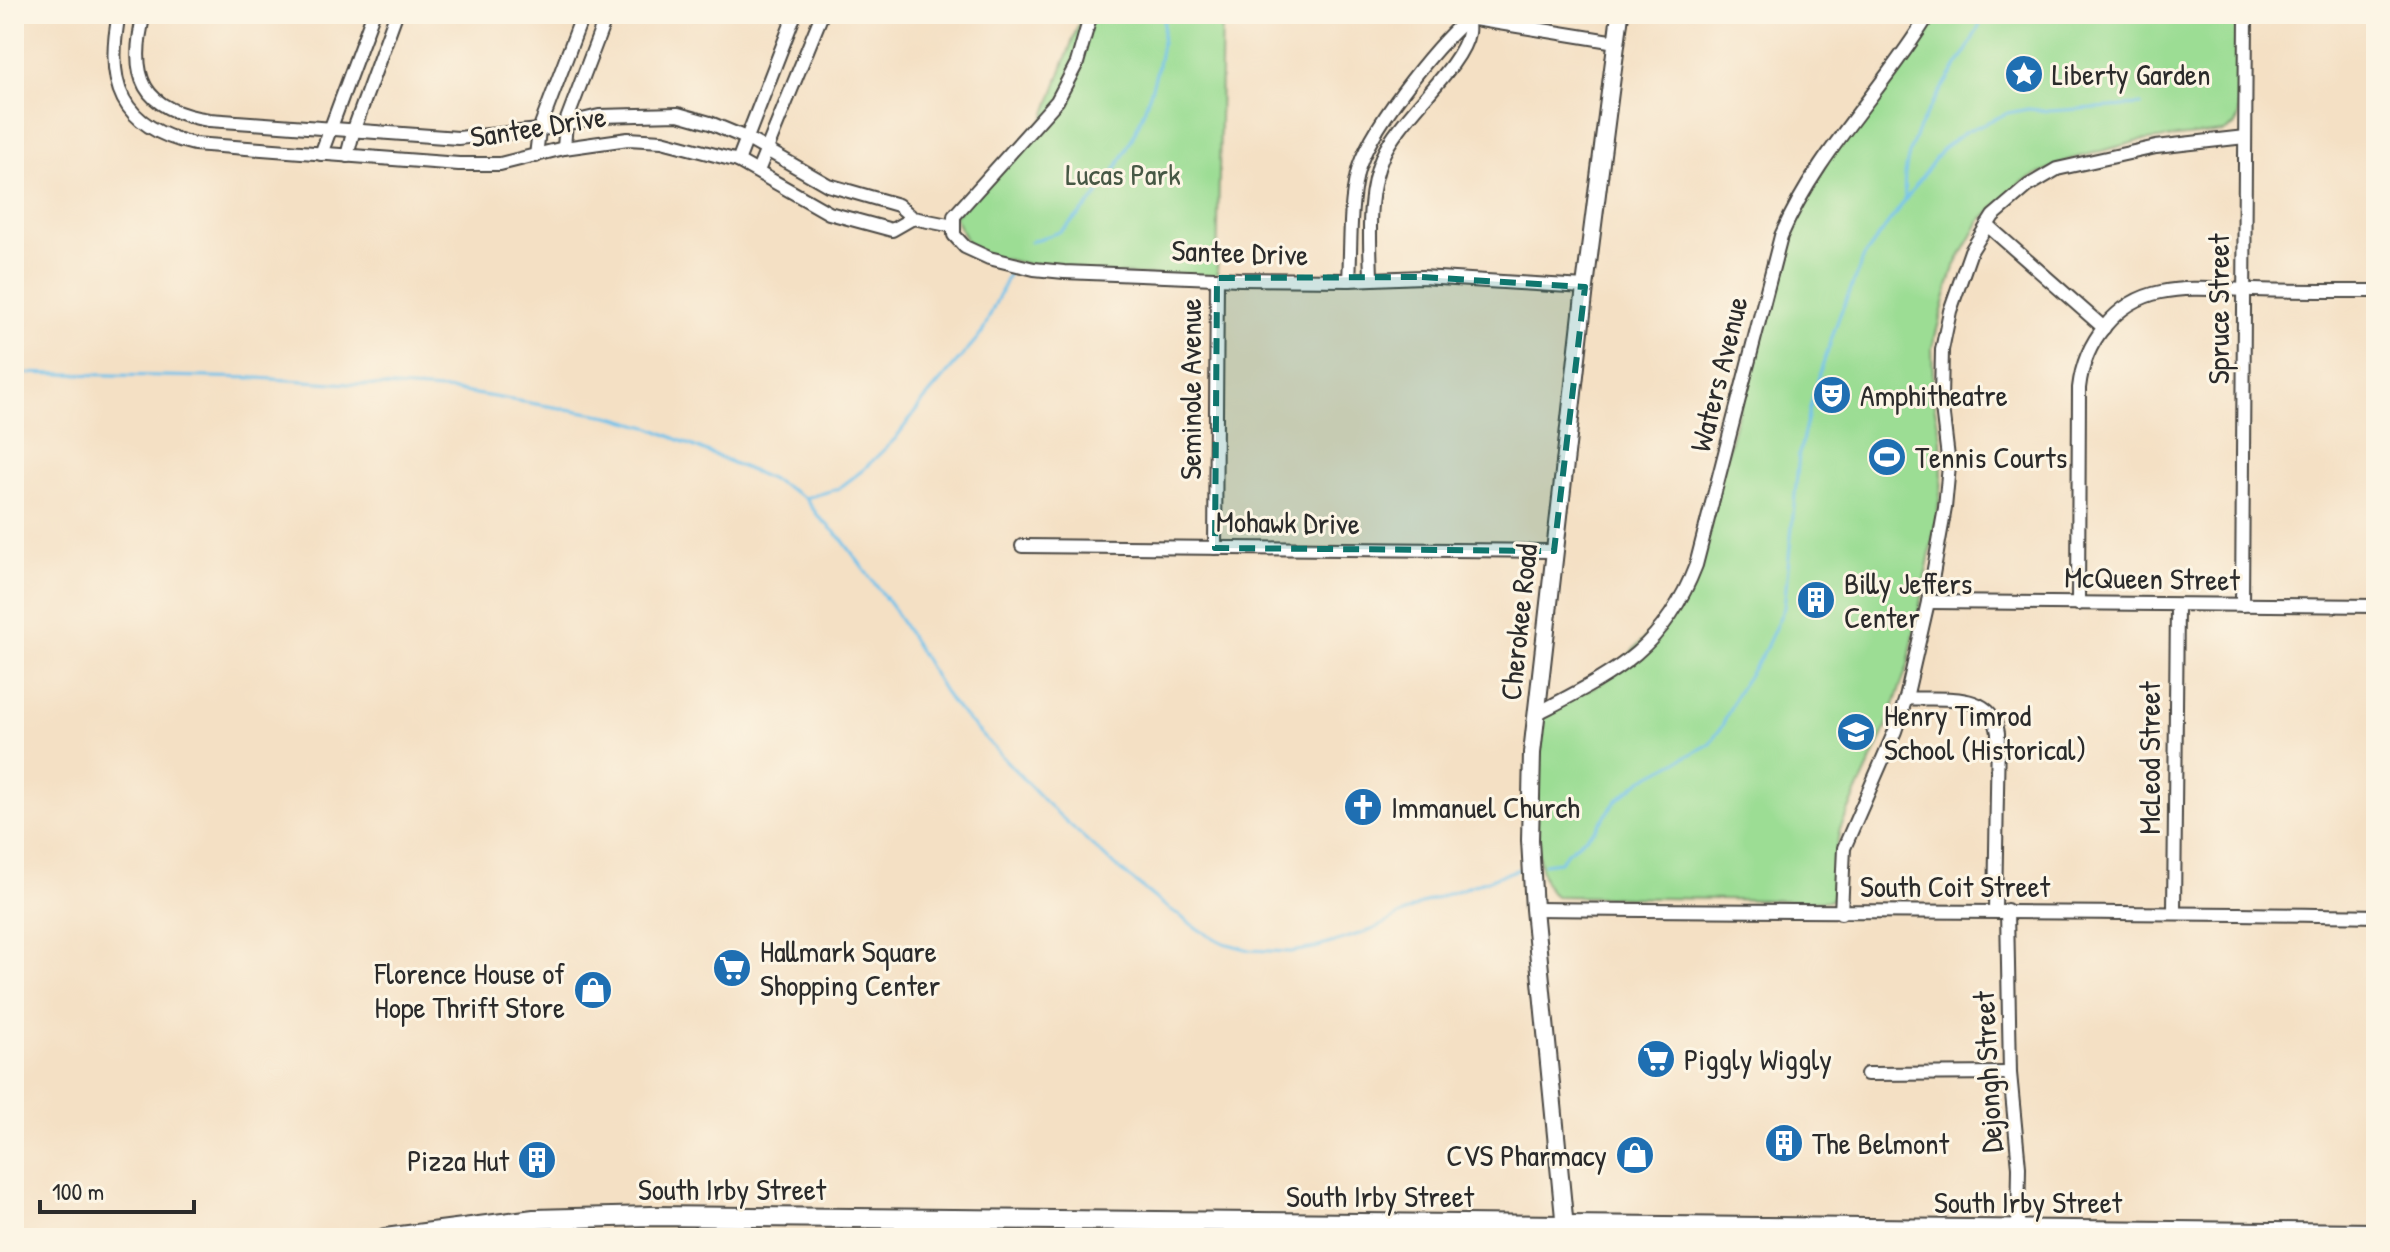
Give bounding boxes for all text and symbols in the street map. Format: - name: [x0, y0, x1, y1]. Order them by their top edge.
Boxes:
- place icon: Liberty Garden: [2003, 53, 2045, 95]
- place label: Liberty Garden: [2052, 54, 2211, 94]
- street label: Santee Drive: [467, 96, 609, 156]
- park label: Lucas Park: [1065, 154, 1181, 194]
- street label: Santee Drive: [1171, 230, 1309, 274]
- street label: Spruce Street: [2198, 233, 2238, 384]
- street label: Waters Avenue: [1679, 292, 1757, 456]
- street label: Seminole Avenue: [1170, 298, 1210, 480]
- theatre icon: Amphitheatre: [1811, 374, 1853, 416]
- place label: Amphitheatre: [1860, 375, 2008, 415]
- sports icon: Tennis Courts: [1866, 436, 1908, 478]
- place label: Tennis Courts: [1915, 437, 2067, 477]
- street label: Mohawk Drive: [1216, 501, 1360, 543]
- street label: Cherokee Road: [1490, 542, 1546, 702]
- street label: McQueen Street: [2064, 556, 2241, 600]
- place label: Billy Jeffers Center: [1844, 563, 1972, 637]
- building icon: Billy Jeffers Center: [1795, 579, 1837, 621]
- street label: McLeod Street: [2129, 681, 2169, 835]
- place label: Henry Timrod School (Historical): [1884, 695, 2086, 769]
- school or university icon: Henry Timrod School (Historical): [1835, 711, 1877, 753]
- church icon: Immanuel Church: [1342, 786, 1384, 828]
- place label: Immanuel Church: [1391, 787, 1580, 827]
- street label: South Coit Street: [1860, 866, 2051, 906]
- place label: Hallmark Square Shopping Center: [760, 931, 941, 1005]
- supermarket icon: Hallmark Square Shopping Center: [711, 947, 753, 989]
- place label: Florence House of Hope Thrift Store: [374, 953, 565, 1027]
- shop icon: Florence House of Hope Thrift Store: [572, 969, 614, 1011]
- street label: Dejongh Street: [1963, 990, 2011, 1154]
- supermarket icon: Piggly Wiggly: [1635, 1038, 1677, 1080]
- place label: Piggly Wiggly: [1684, 1039, 1832, 1079]
- building icon: The Belmont: [1763, 1122, 1805, 1164]
- place label: The Belmont: [1812, 1123, 1950, 1163]
- shop icon: CVS Pharmacy: [1614, 1134, 1656, 1176]
- place label: CVS Pharmacy: [1446, 1135, 1607, 1175]
- building icon: Pizza Hut: [516, 1139, 558, 1181]
- place label: Pizza Hut: [407, 1140, 510, 1180]
- scale bar: [40, 1164, 194, 1214]
- street label: South Irby Street: [638, 1169, 827, 1209]
- text: 100 m: [52, 1175, 104, 1207]
- street label: South Irby Street: [1286, 1176, 1475, 1216]
- street label: South Irby Street: [1934, 1182, 2123, 1222]

